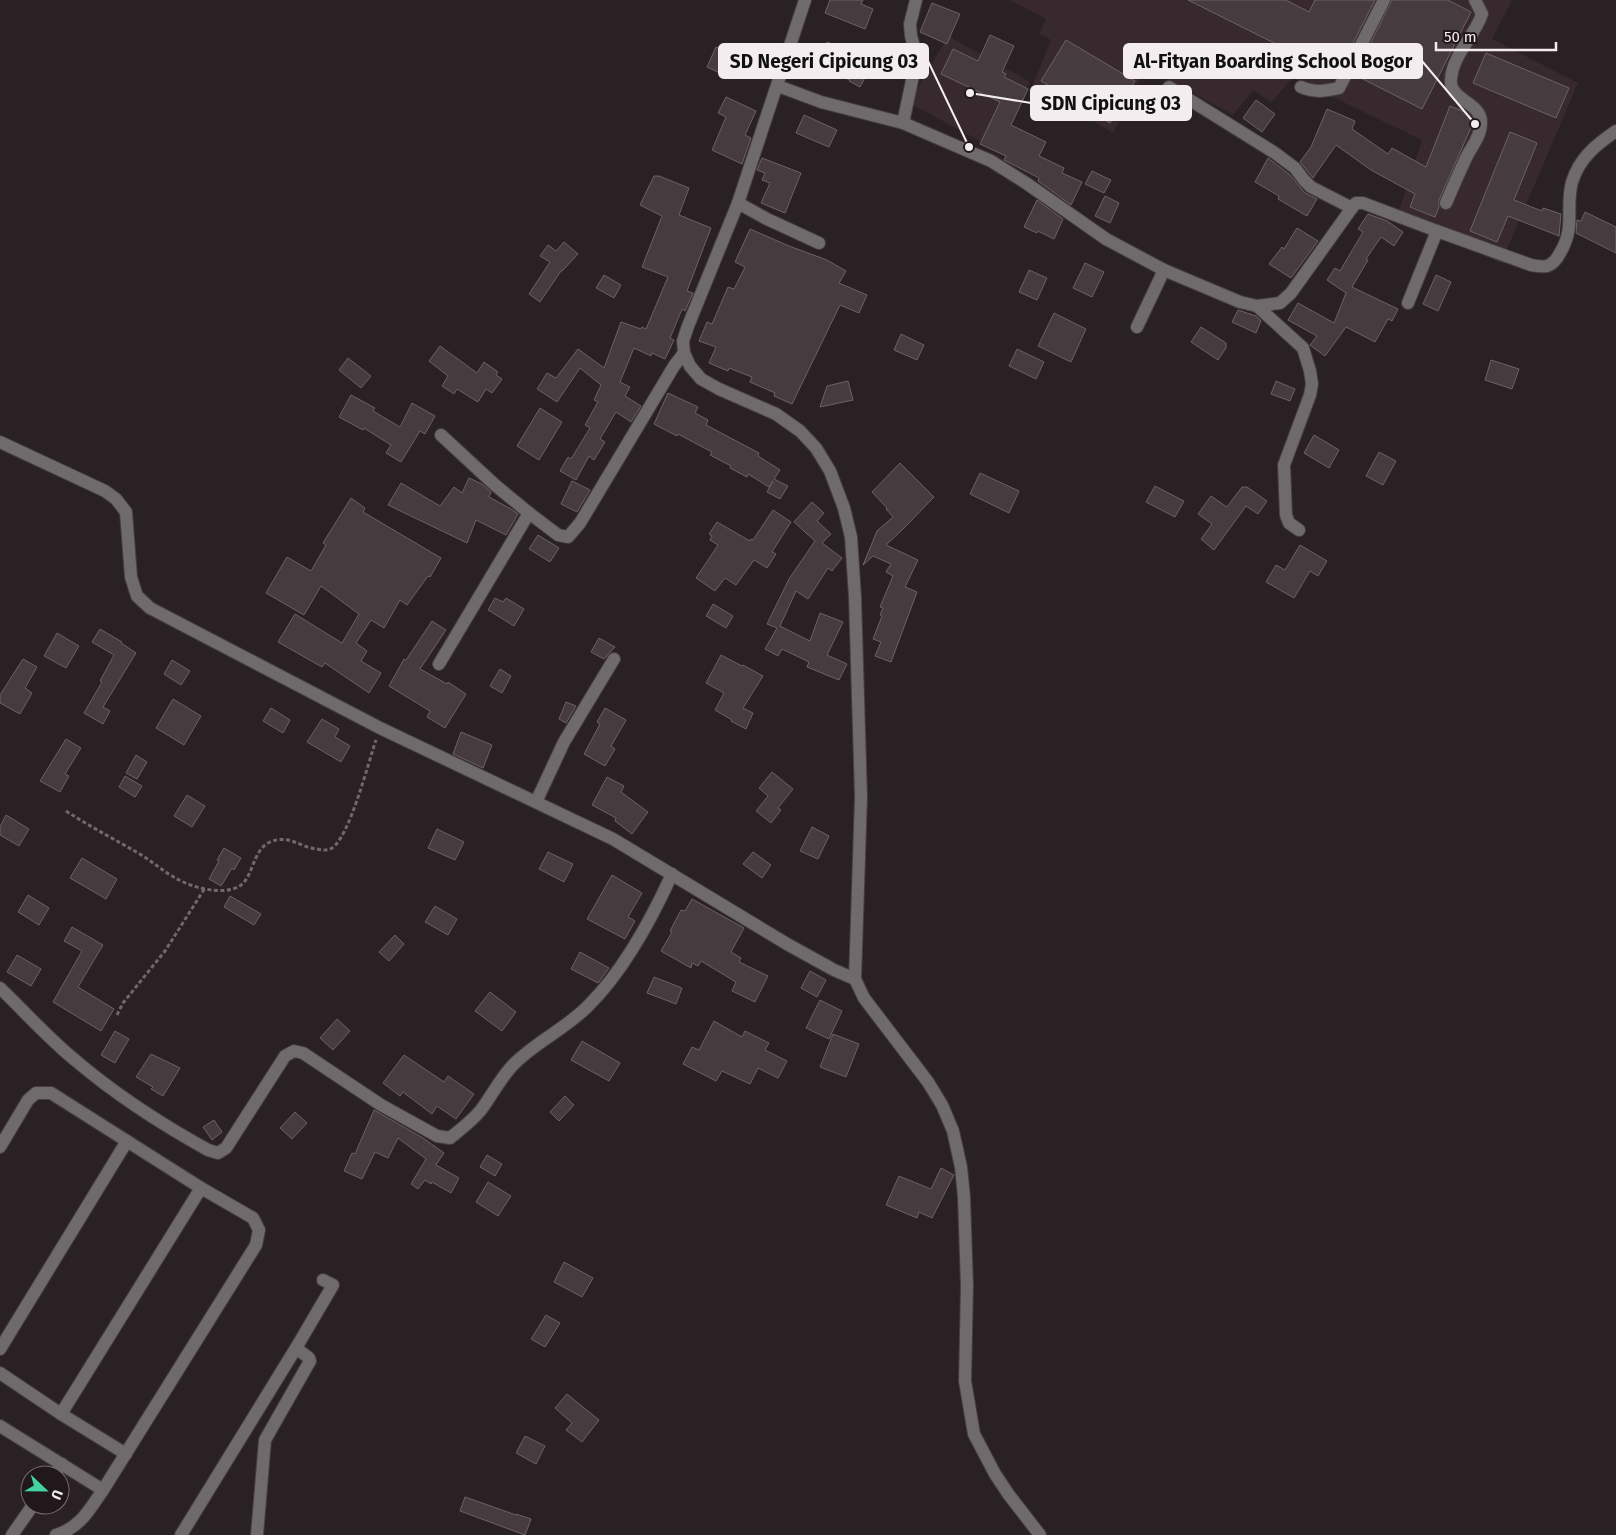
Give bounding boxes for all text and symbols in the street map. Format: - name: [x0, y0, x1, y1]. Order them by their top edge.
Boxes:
- scale bar: [1436, 20, 1556, 52]
- text: 50 m: [1444, 28, 1477, 46]
- callout: SD Negeri Cipicung 03: [719, 44, 928, 78]
- callout: Al-Fityan Boarding School Bogor: [1124, 44, 1422, 78]
- text: SD Negeri Cipicung 03: [730, 50, 918, 73]
- text: Al-Fityan Boarding School Bogor: [1133, 50, 1413, 73]
- callout: SDN Cipicung 03: [1031, 86, 1191, 120]
- text: SDN Cipicung 03: [1041, 92, 1181, 115]
- north arrow: [20, 1465, 70, 1515]
- text: U: [47, 1487, 66, 1502]

